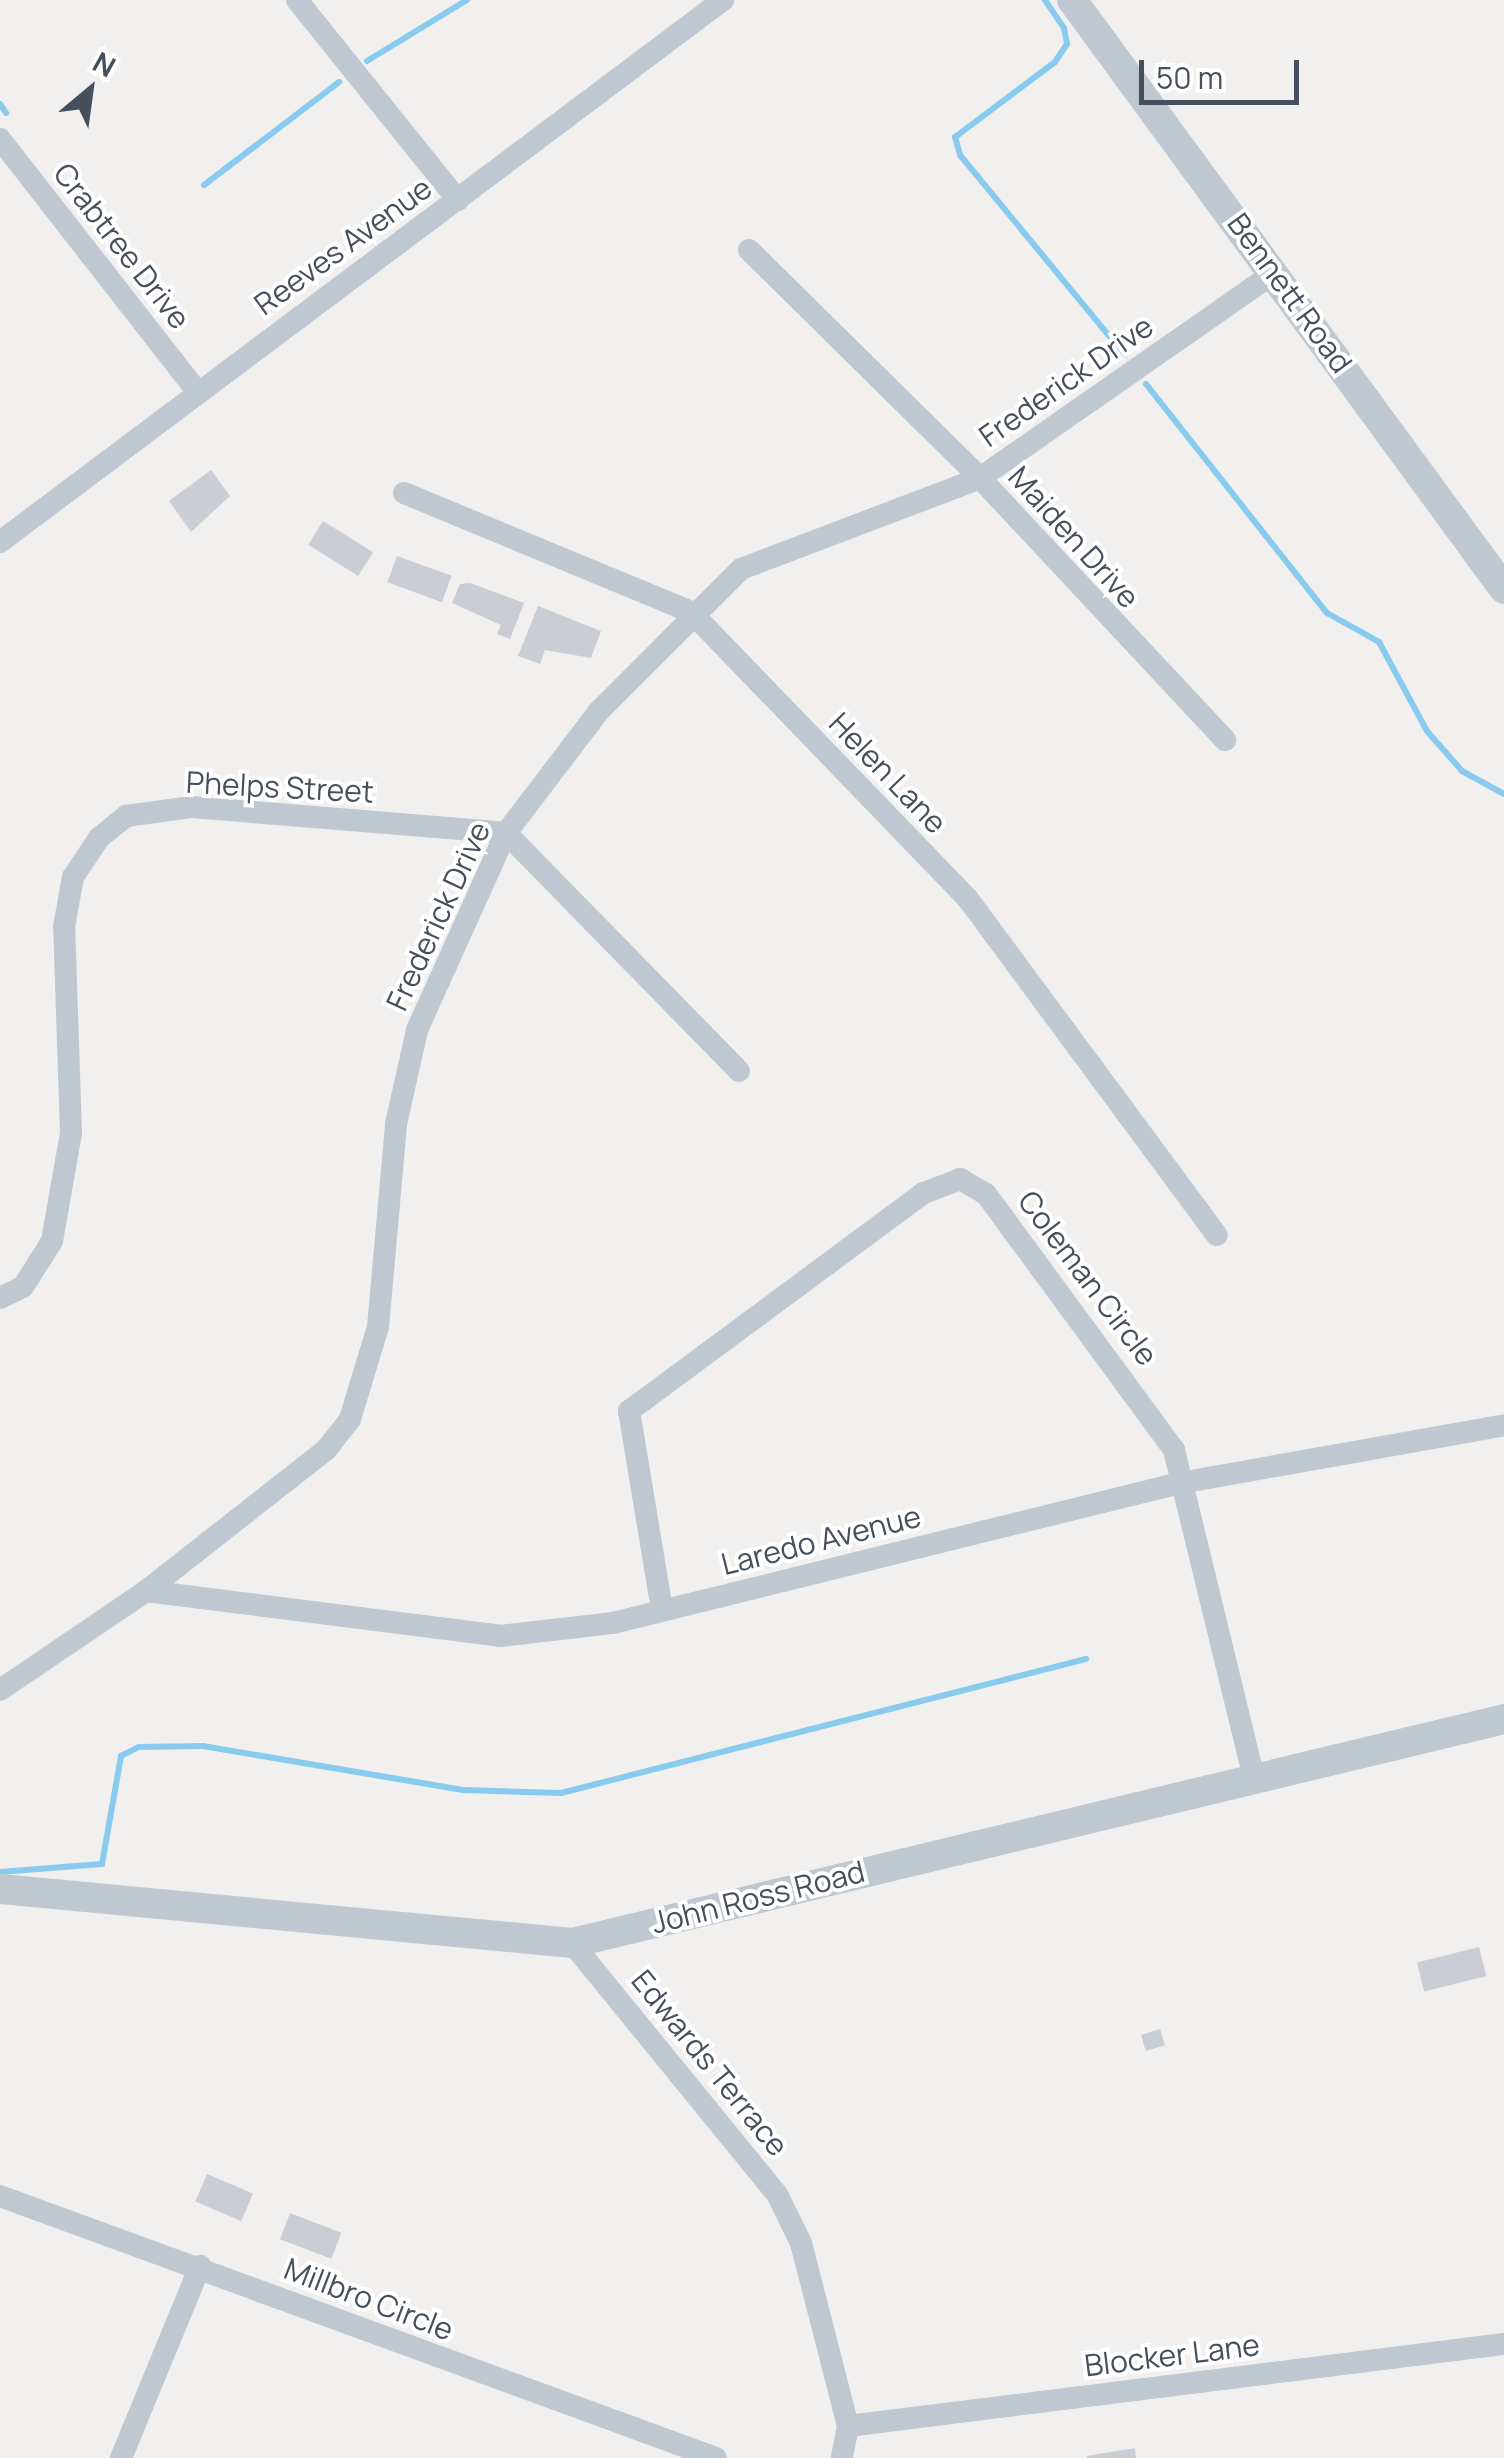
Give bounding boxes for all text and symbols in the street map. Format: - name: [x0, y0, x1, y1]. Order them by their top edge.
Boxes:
- north arrow: [40, 40, 140, 140]
- scale bar: [1144, 40, 1304, 102]
- text: N: [87, 42, 123, 85]
- text: 50 m: [1156, 57, 1223, 98]
- street label: Crabtree Drive: [46, 156, 198, 336]
- street label: Reeves Avenue: [247, 170, 439, 322]
- street label: Bennett Road: [1220, 206, 1360, 380]
- street label: Frederick Drive: [972, 308, 1160, 454]
- street label: Maiden Drive: [1001, 459, 1147, 615]
- street label: Helen Lane: [822, 705, 954, 841]
- street label: Phelps Street: [185, 764, 375, 810]
- street label: Frederick Drive: [379, 816, 497, 1016]
- street label: Coleman Circle: [1011, 1184, 1165, 1372]
- street label: Laredo Avenue: [718, 1498, 924, 1582]
- street label: John Ross Road: [648, 1853, 868, 1941]
- street label: Edwards Terrace: [624, 1963, 796, 2163]
- street label: Millbro Circle: [279, 2250, 459, 2348]
- street label: Blocker Lane: [1083, 2326, 1261, 2384]

